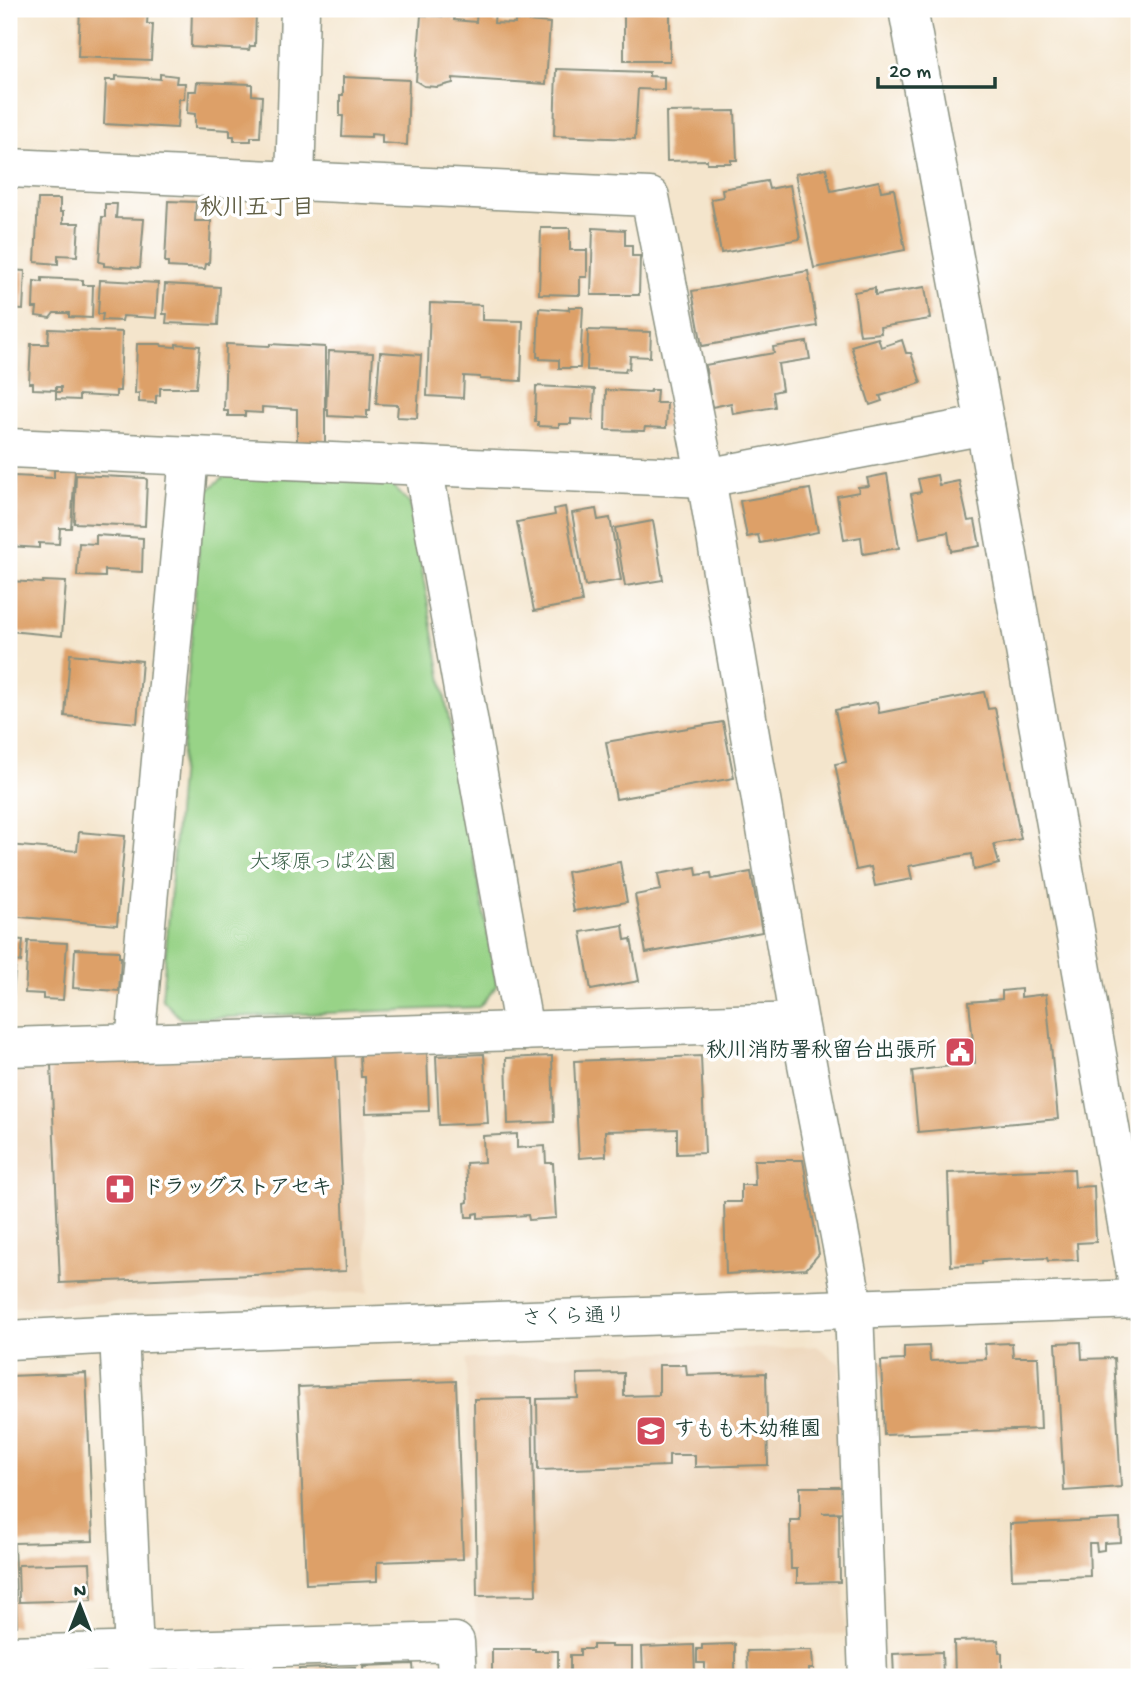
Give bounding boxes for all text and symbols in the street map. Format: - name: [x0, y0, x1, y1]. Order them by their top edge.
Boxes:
- scale bar: [878, 46, 996, 90]
- text: 20 m: [889, 61, 931, 86]
- district label: 秋川五丁目: [200, 195, 315, 223]
- park label: 大塚原っぱ公園: [250, 851, 397, 877]
- public building icon: 秋川消防署秋留台出張所: [943, 1035, 977, 1069]
- place label: 秋川消防署秋留台出張所: [706, 1038, 937, 1065]
- pharmacy icon: ドラッグストアセキ: [103, 1172, 137, 1206]
- place label: ドラッグストアセキ: [143, 1175, 332, 1202]
- street label: さくら通り: [521, 1304, 627, 1333]
- school or university icon: すもも木幼稚園: [634, 1414, 668, 1448]
- place label: すもも木幼稚園: [674, 1417, 821, 1444]
- north arrow: [46, 1570, 116, 1640]
- text: N: [74, 1581, 86, 1604]

